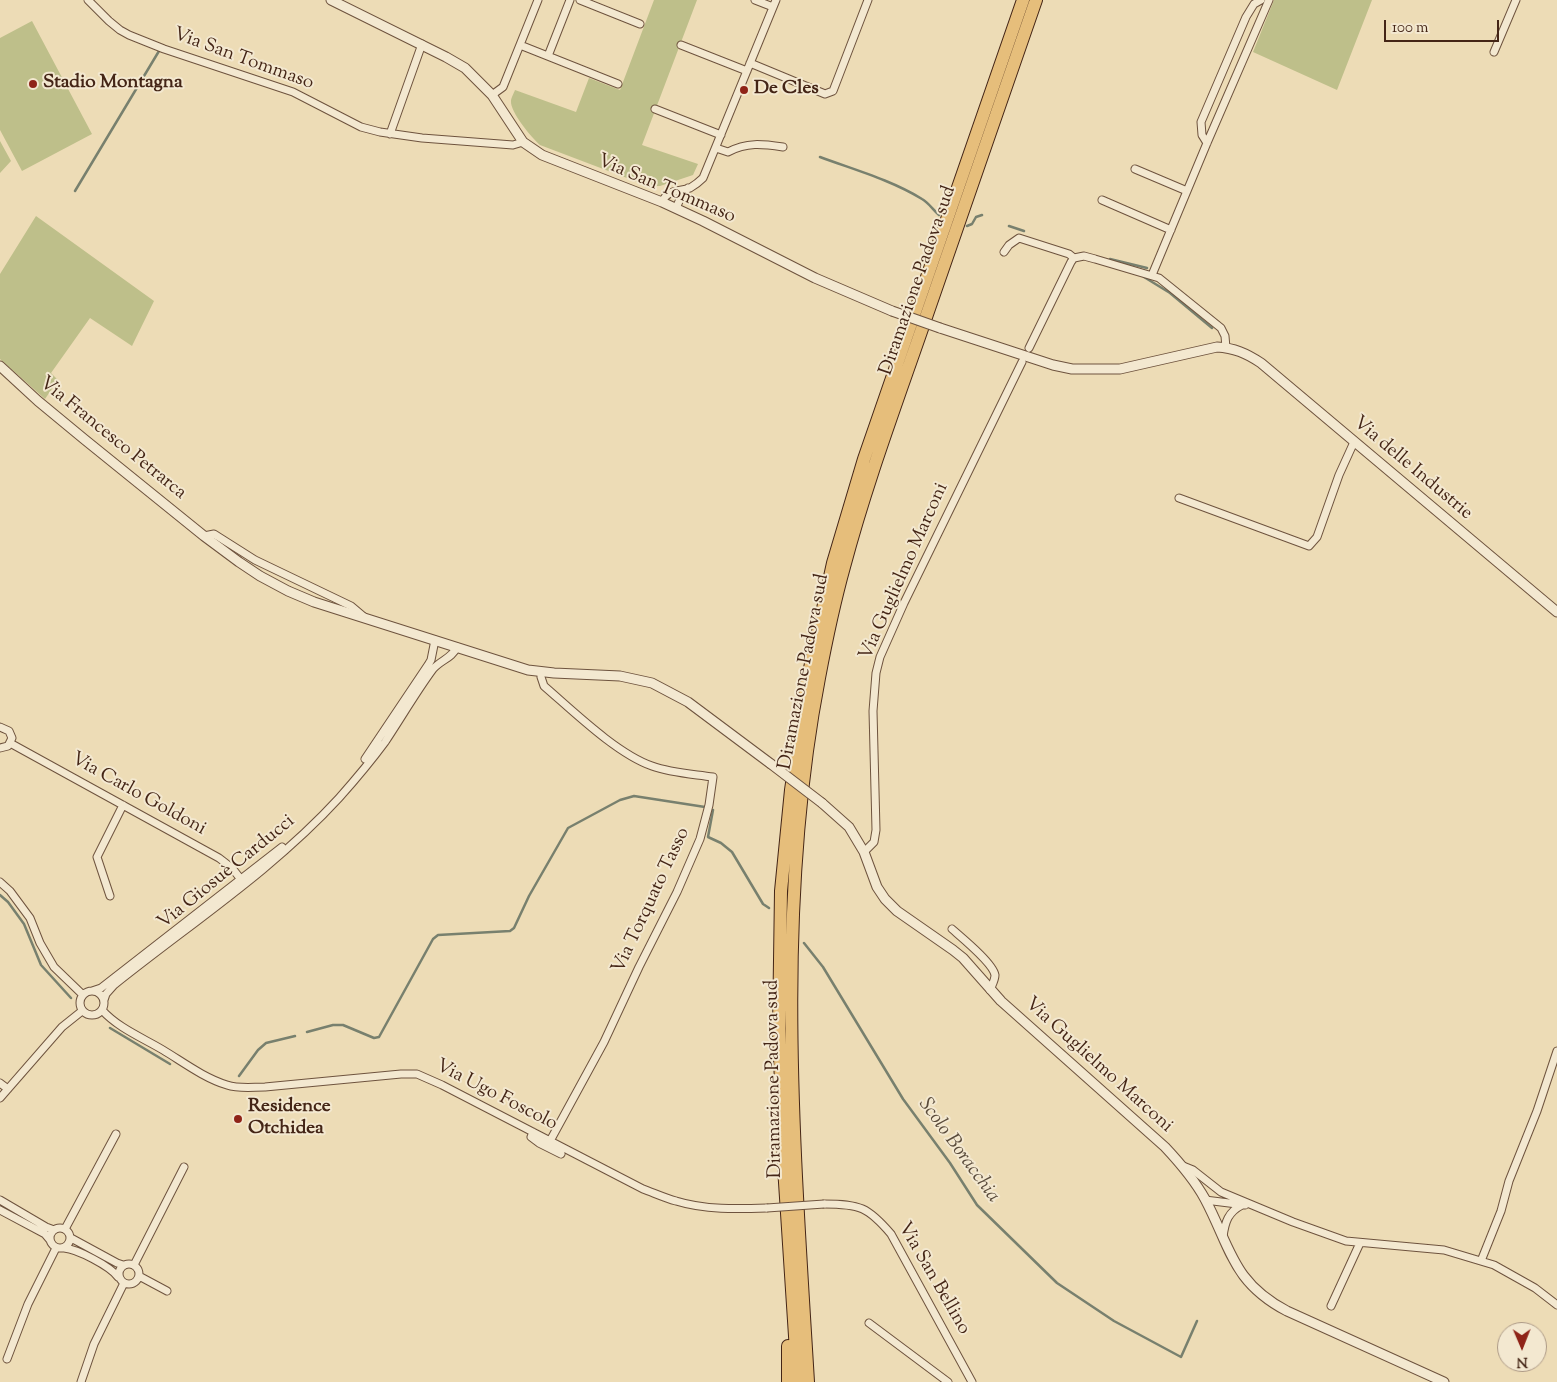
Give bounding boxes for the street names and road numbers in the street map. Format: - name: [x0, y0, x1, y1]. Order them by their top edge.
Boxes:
- street label: Via San Tommaso: [170, 24, 316, 96]
- street label: Via San Tommaso: [593, 151, 739, 229]
- street label: Diramazione Padova sud: [876, 183, 962, 379]
- street label: Via Francesco Petrarca: [34, 373, 190, 505]
- street label: Via delle Industrie: [1348, 412, 1476, 526]
- street label: Via Guglielmo Marconi: [856, 480, 954, 664]
- street label: Diramazione Padova sud: [775, 572, 835, 772]
- street label: Via Carlo Goldoni: [66, 748, 210, 842]
- street label: Via Giosuè Carducci: [154, 811, 300, 935]
- street label: Via Torquato Tasso: [608, 824, 696, 978]
- street label: Diramazione Padova sud: [762, 979, 788, 1179]
- street label: Via Guglielmo Marconi: [1019, 993, 1177, 1139]
- street label: Via Ugo Foscolo: [431, 1055, 561, 1137]
- street label: Via San Bellino: [892, 1219, 974, 1339]

